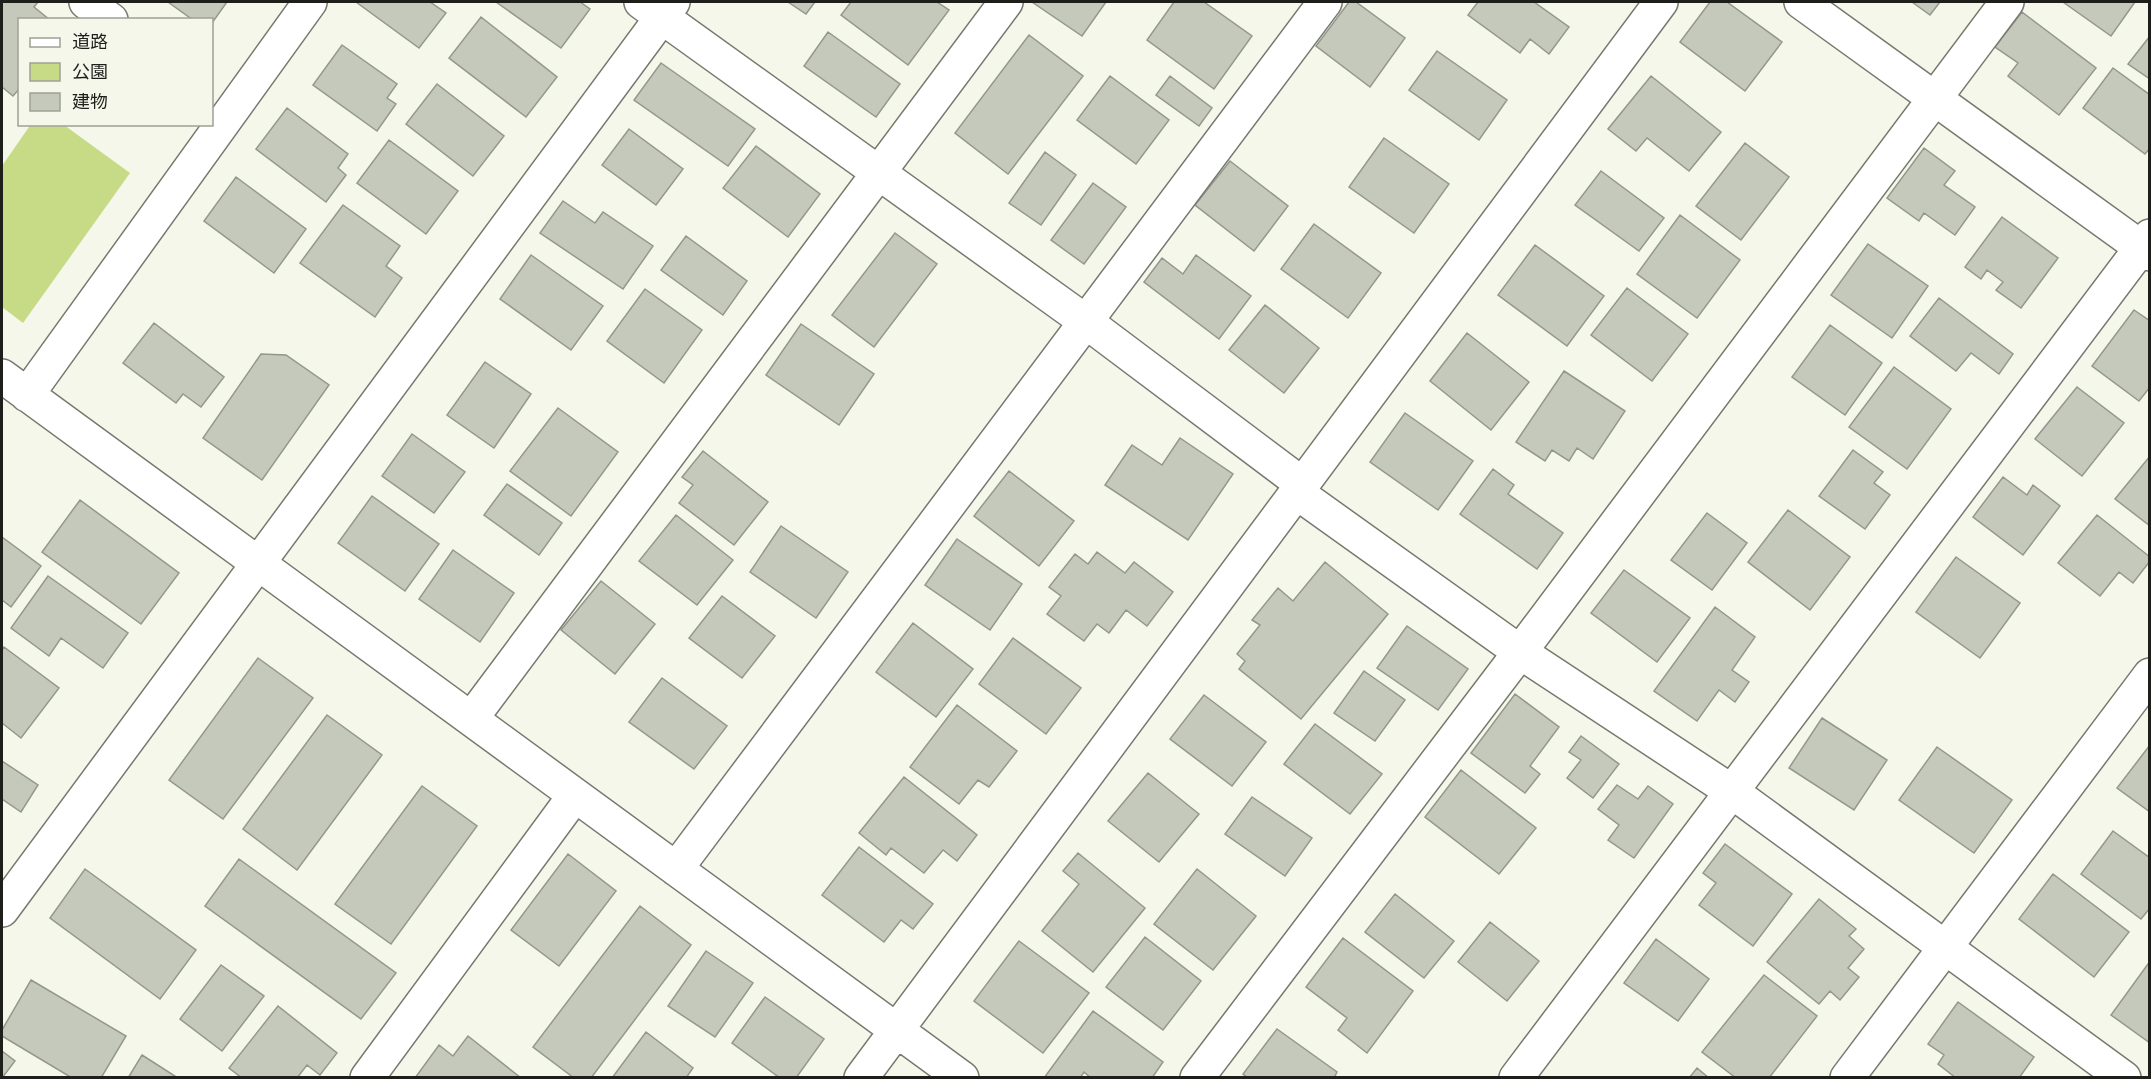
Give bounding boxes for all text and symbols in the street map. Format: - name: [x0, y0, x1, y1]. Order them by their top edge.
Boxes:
- legend: [18, 18, 213, 126]
- text: 道路: [72, 31, 108, 52]
- text: 公園: [72, 61, 108, 82]
- text: 建物: [72, 91, 108, 112]

